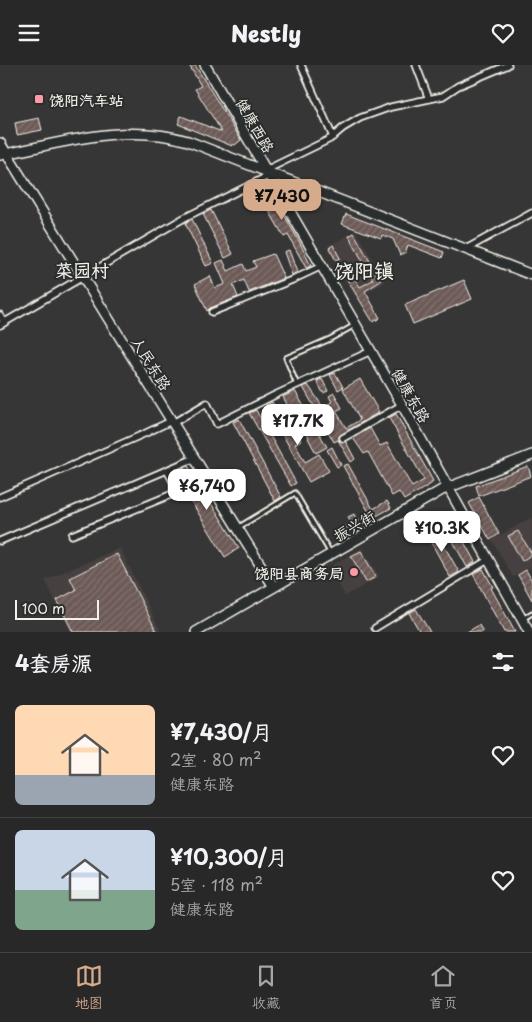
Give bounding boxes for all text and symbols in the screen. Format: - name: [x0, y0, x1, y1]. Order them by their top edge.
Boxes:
- text: Nestly: [231, 16, 301, 49]
- icon: menu: [15, 19, 43, 47]
- icon: heart: [489, 19, 517, 47]
- place label: 饶阳汽车站: [49, 88, 124, 111]
- marker: 饶阳汽车站: [33, 93, 45, 105]
- street label: 健康西路: [231, 93, 281, 157]
- pin: ¥7,430: [241, 179, 323, 221]
- text: ¥7,430: [254, 183, 310, 207]
- district label: 饶阳镇: [334, 255, 394, 285]
- district label: 菜园村: [55, 256, 109, 283]
- street label: 人民东路: [126, 331, 178, 395]
- street label: 健康东路: [387, 363, 437, 427]
- pin: ¥17.7K: [257, 403, 339, 446]
- text: ¥17.7K: [272, 408, 324, 432]
- pin: ¥6,740: [166, 469, 248, 511]
- text: ¥6,740: [179, 473, 235, 497]
- street label: 振兴街: [329, 504, 379, 546]
- pin: ¥10.3K: [401, 511, 483, 553]
- text: ¥10.3K: [414, 515, 470, 539]
- place label: 饶阳县商务局: [254, 561, 344, 584]
- marker: 饶阳县商务局: [348, 566, 360, 578]
- scale bar: [15, 597, 99, 620]
- text: 100 m: [22, 598, 65, 619]
- text: 4套房源: [15, 646, 92, 678]
- icon: filters: [489, 648, 517, 676]
- text: ¥7,430/月: [170, 715, 272, 747]
- icon: home: [55, 725, 115, 785]
- icon: heart: [489, 741, 517, 769]
- text: 2室 · 80 m²: [170, 747, 261, 771]
- text: 健康东路: [170, 771, 234, 795]
- text: ¥10,300/月: [170, 840, 288, 872]
- icon: home: [55, 850, 115, 910]
- icon: heart: [489, 866, 517, 894]
- text: 5室 · 118 m²: [170, 872, 263, 896]
- text: 健康东路: [170, 896, 234, 920]
- tab: 地图: [75, 962, 103, 1013]
- tab: 收藏: [252, 962, 280, 1013]
- tab: 首页: [429, 962, 457, 1013]

